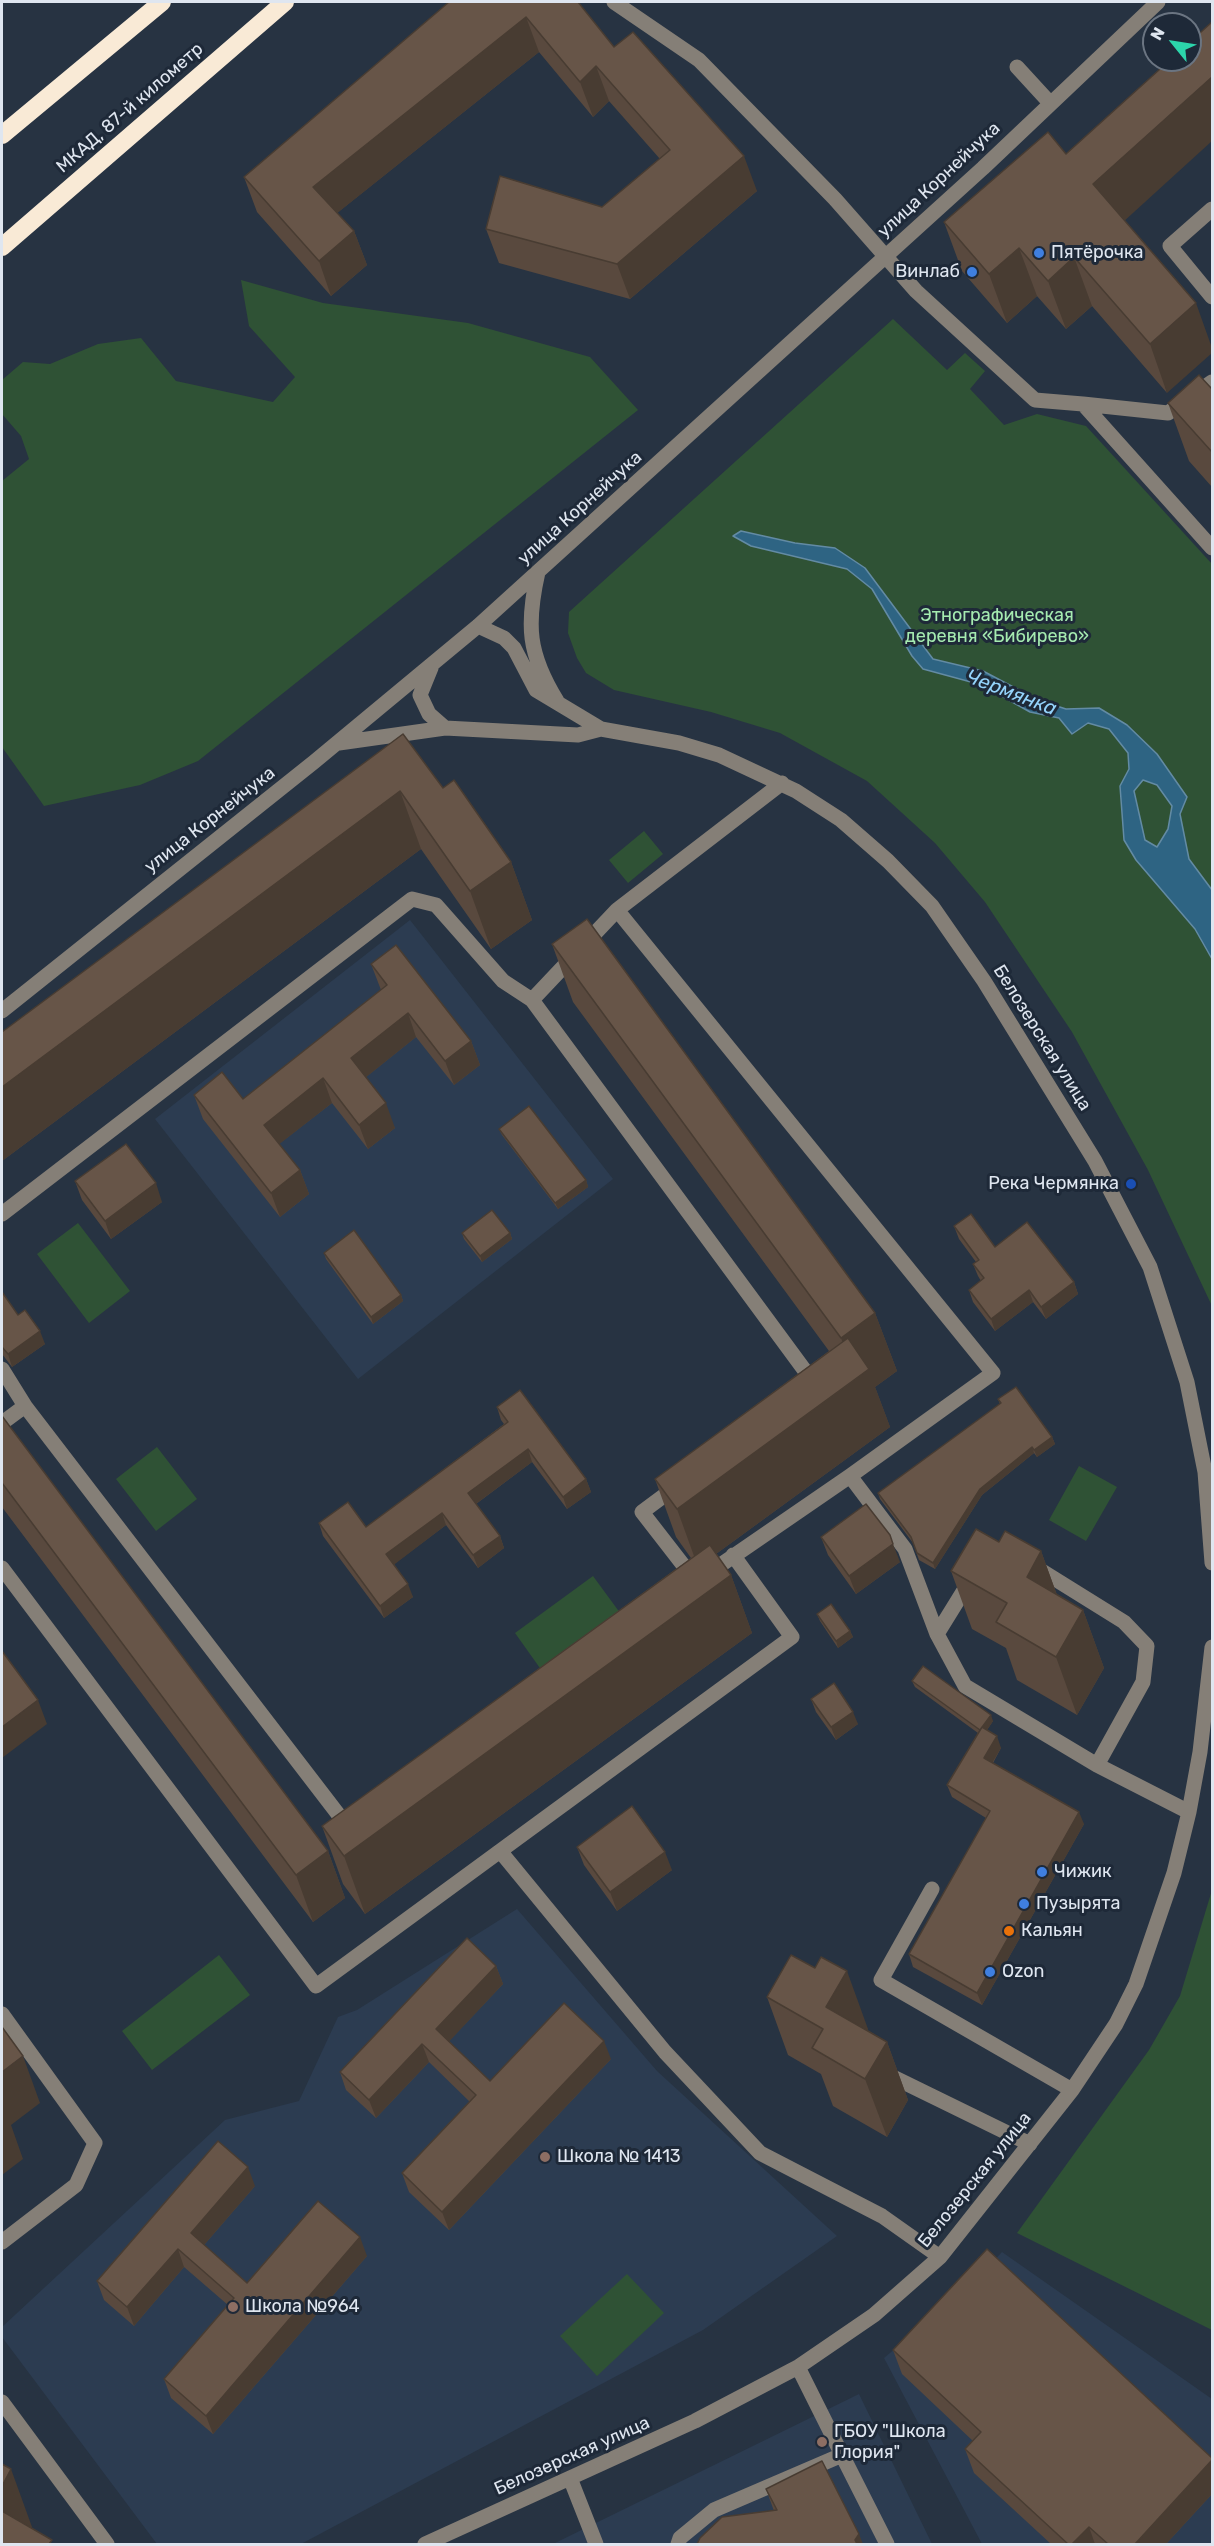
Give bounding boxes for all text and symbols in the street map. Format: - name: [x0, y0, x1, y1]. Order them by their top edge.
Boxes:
- north arrow: [1142, 12, 1202, 72]
- text: N: [1147, 24, 1169, 43]
- street label: МКАД, 87-й километр: [52, 38, 208, 178]
- street label: улица Корнейчука: [873, 118, 1005, 242]
- place label: Пятёрочка: [1051, 242, 1144, 264]
- marker: Пятёрочка: [1032, 246, 1046, 260]
- place label: Винлаб: [895, 261, 960, 283]
- marker: Винлаб: [965, 265, 979, 279]
- street label: улица Корнейчука: [513, 447, 647, 569]
- park label: Этнографическая деревня «Бибирево»: [905, 605, 1089, 648]
- water label: Чермянка: [962, 665, 1060, 721]
- street label: улица Корнейчука: [140, 762, 280, 878]
- street label: Белозерская улица: [988, 961, 1096, 1115]
- place label: Река Чермянка: [988, 1173, 1119, 1195]
- marker: Река Чермянка: [1124, 1177, 1138, 1191]
- place label: Чижик: [1054, 1861, 1112, 1883]
- marker: Чижик: [1035, 1865, 1049, 1879]
- place label: Пузырята: [1036, 1893, 1120, 1915]
- marker: Пузырята: [1017, 1897, 1031, 1911]
- place label: Кальян: [1021, 1920, 1083, 1942]
- marker: Кальян: [1002, 1924, 1016, 1938]
- place label: Ozon: [1002, 1961, 1044, 1983]
- marker: Ozon: [983, 1965, 997, 1979]
- street label: Белозерская улица: [914, 2108, 1036, 2252]
- place label: Школа № 1413: [557, 2146, 681, 2168]
- marker: Школа № 1413: [538, 2150, 552, 2164]
- place label: Школа №964: [245, 2296, 360, 2318]
- marker: Школа №964: [226, 2300, 240, 2314]
- street label: Белозерская улица: [491, 2412, 653, 2500]
- place label: ГБОУ "Школа Глория": [834, 2421, 946, 2464]
- marker: ГБОУ "Школа Глория": [815, 2435, 829, 2449]

